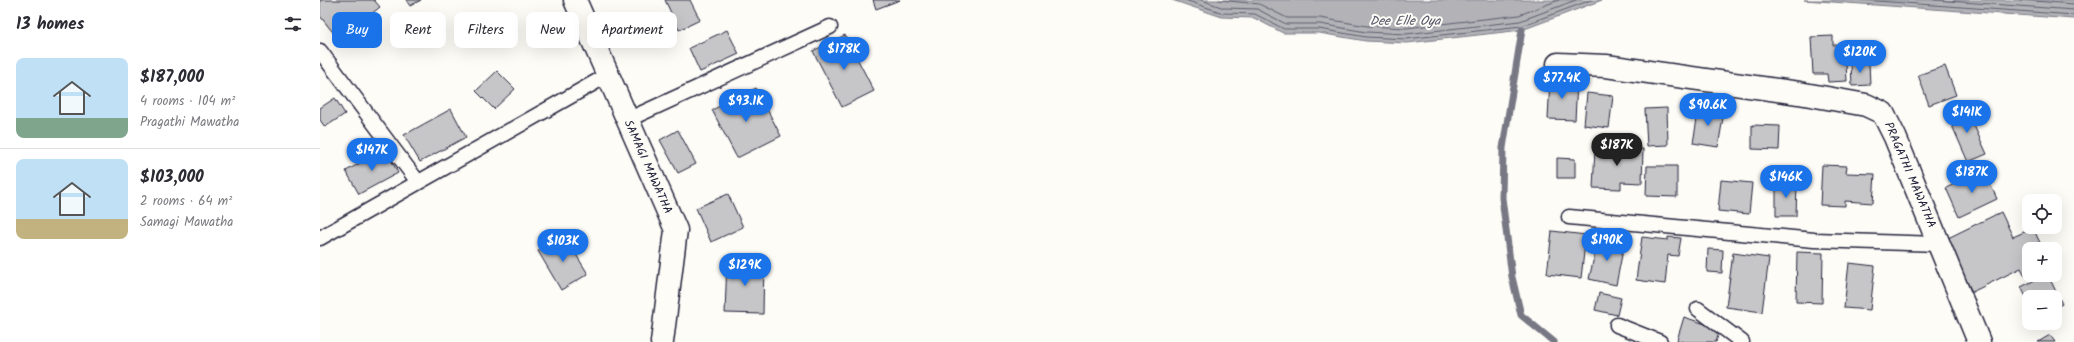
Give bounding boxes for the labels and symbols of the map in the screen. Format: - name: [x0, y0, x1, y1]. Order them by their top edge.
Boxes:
- water label: Dee Elle Oya: [1370, 11, 1441, 32]
- pin: $178K: [816, 37, 872, 71]
- pin: $120K: [1832, 40, 1888, 74]
- pin: $77.4K: [1529, 66, 1595, 100]
- pin: $93.1K: [713, 89, 779, 123]
- pin: $90.6K: [1675, 93, 1741, 127]
- pin: $141K: [1939, 100, 1995, 134]
- street label: SAMAGI MAWATHA: [619, 117, 677, 217]
- street label: PRAGATHI MAWATHA: [1879, 119, 1941, 231]
- pin: $187K: [1589, 133, 1645, 167]
- pin: $147K: [344, 138, 400, 172]
- pin: $187K: [1944, 160, 2000, 194]
- pin: $146K: [1758, 165, 1814, 199]
- pin: $190K: [1579, 228, 1635, 262]
- pin: $103K: [535, 229, 591, 263]
- pin: $129K: [717, 253, 773, 287]

